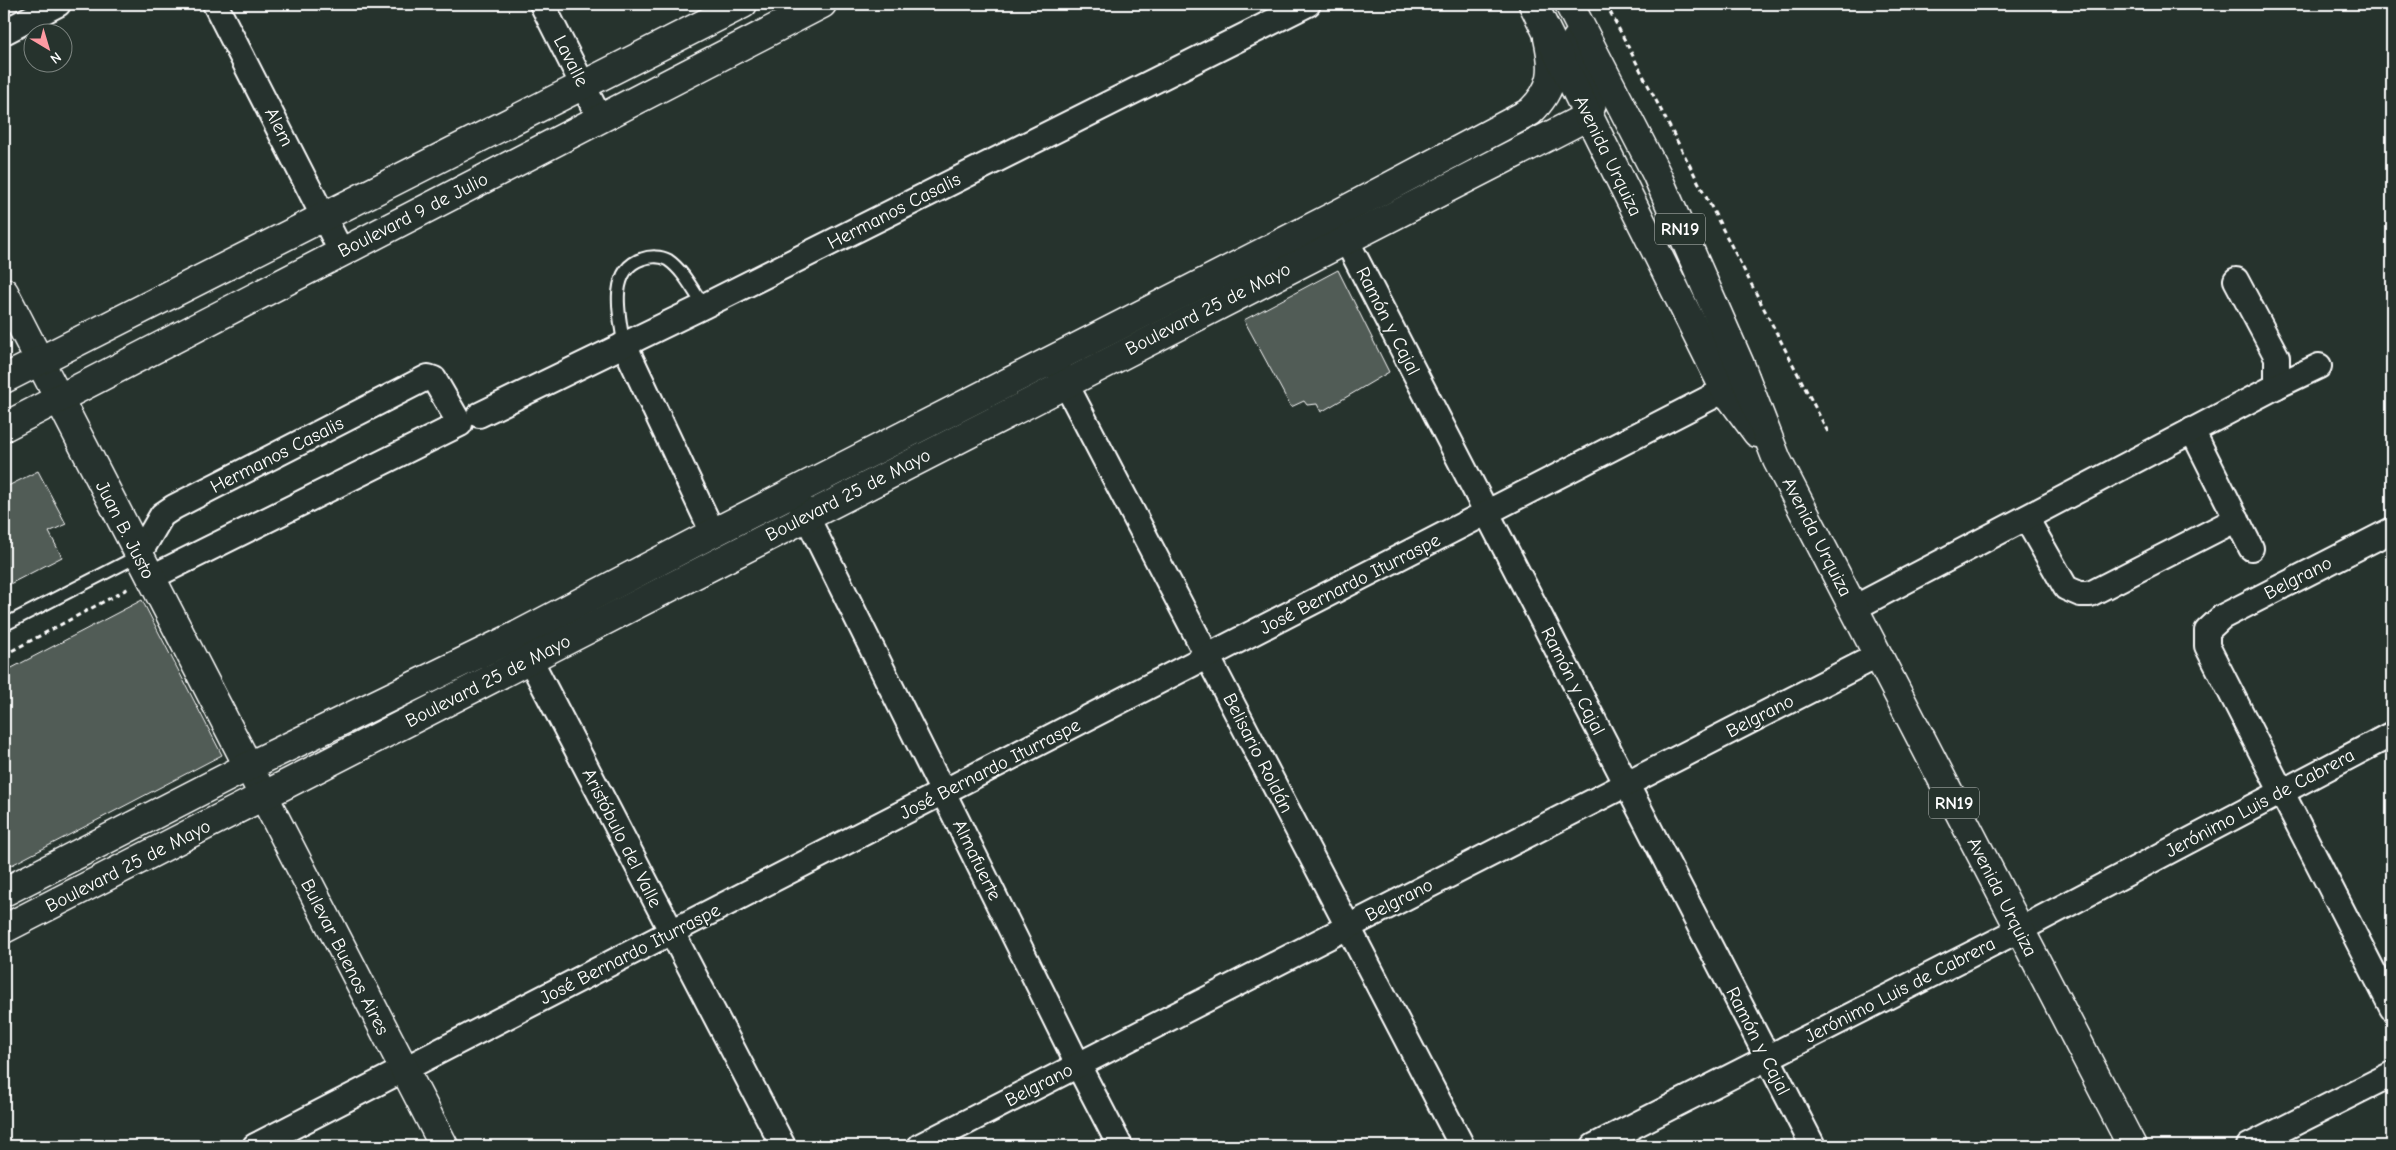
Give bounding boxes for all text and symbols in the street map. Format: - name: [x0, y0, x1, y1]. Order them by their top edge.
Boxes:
- north arrow: [22, 22, 72, 72]
- street label: Lavalle: [549, 32, 593, 90]
- text: N: [47, 48, 65, 67]
- street label: Avenida Urquiza: [1569, 92, 1647, 220]
- street label: Alem: [260, 104, 298, 150]
- street label: Boulevard 9 de Julio: [334, 168, 492, 262]
- street label: Hermanos Casalis: [824, 168, 964, 254]
- road number: RN19: [1655, 213, 1705, 244]
- street label: Boulevard 25 de Mayo: [1122, 258, 1294, 360]
- street label: Ramón y Cajal: [1351, 263, 1425, 379]
- street label: Hermanos Casalis: [207, 412, 347, 498]
- street label: Boulevard 25 de Mayo: [762, 444, 934, 546]
- street label: Avenida Urquiza: [1777, 474, 1857, 600]
- street label: Juan B. Justo: [91, 477, 159, 583]
- street label: José Bernardo Iturraspe: [1256, 529, 1444, 639]
- street label: Belgrano: [2260, 552, 2336, 604]
- street label: Ramón y Cajal: [1536, 623, 1610, 739]
- street label: Boulevard 25 de Mayo: [402, 630, 574, 732]
- street label: Belisario Roldán: [1218, 689, 1298, 817]
- street label: Belgrano: [1722, 690, 1798, 742]
- street label: José Bernardo Iturraspe: [896, 714, 1084, 824]
- street label: Jerónimo Luis de Cabrera: [2162, 744, 2358, 862]
- street label: Aristóbulo del Valle: [577, 765, 667, 911]
- road number: RN19: [1929, 788, 1979, 818]
- street label: Boulevard 25 de Mayo: [42, 815, 214, 917]
- street label: Almafuerte: [948, 816, 1006, 904]
- street label: Avenida Urquiza: [1962, 834, 2042, 960]
- street label: Belgrano: [1361, 874, 1437, 926]
- street label: Bulevar Buenos Aires: [296, 875, 394, 1039]
- street label: José Bernardo Iturraspe: [536, 899, 724, 1009]
- street label: Jerónimo Luis de Cabrera: [1801, 932, 1999, 1048]
- street label: Ramón y Cajal: [1721, 983, 1795, 1099]
- street label: Belgrano: [1001, 1059, 1077, 1111]

